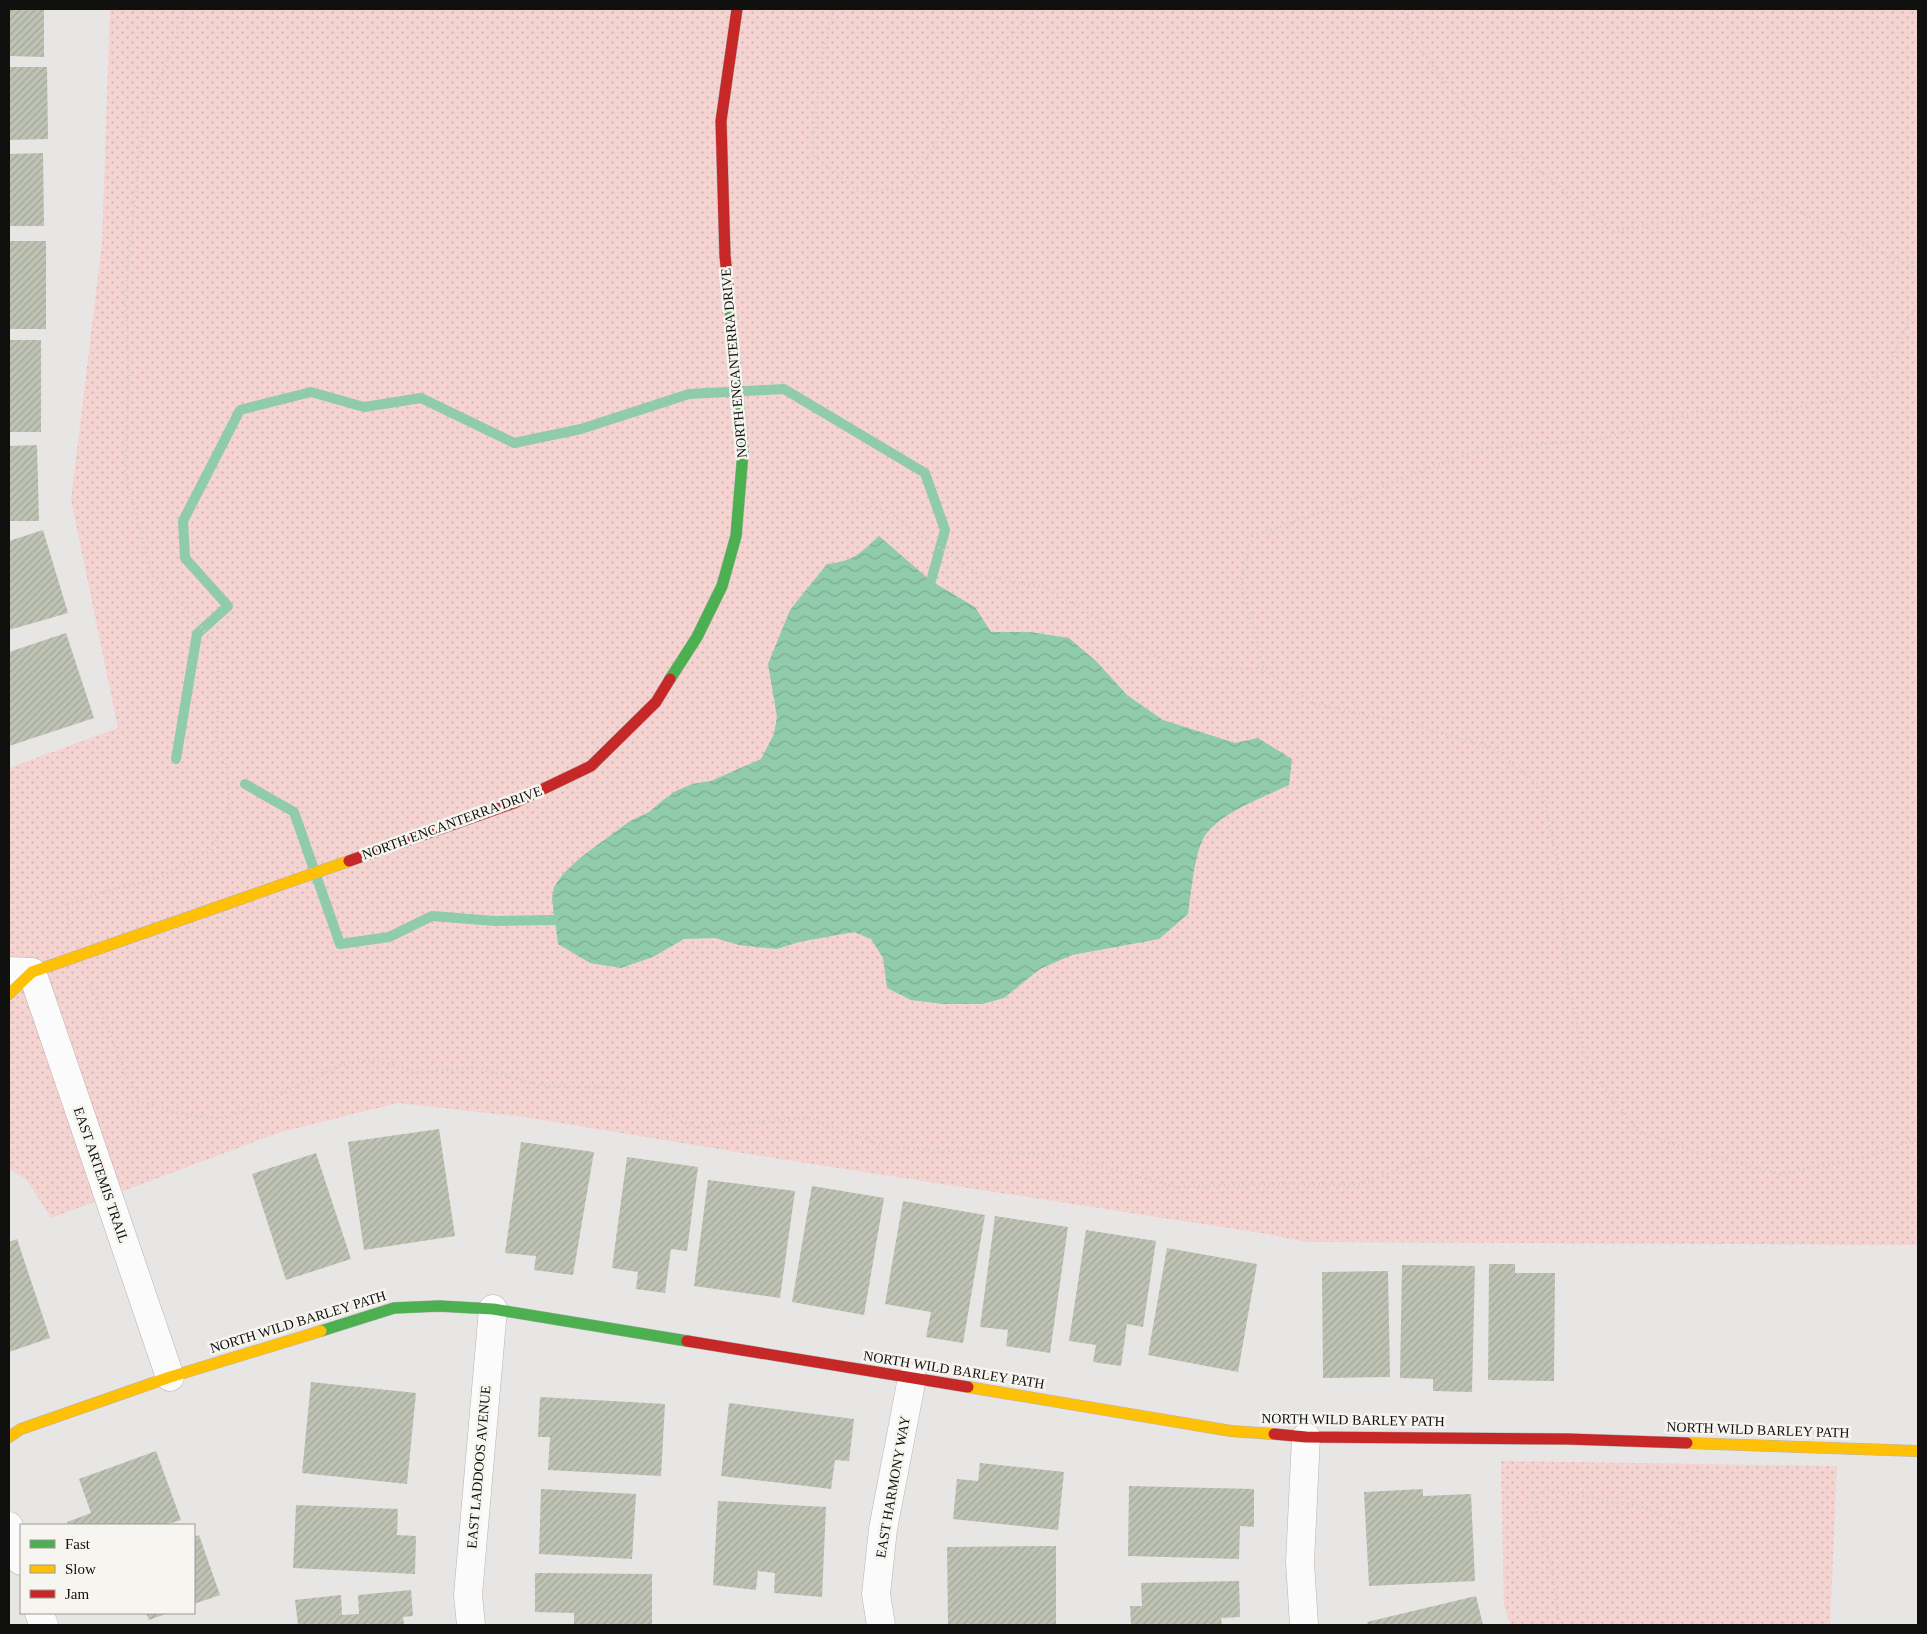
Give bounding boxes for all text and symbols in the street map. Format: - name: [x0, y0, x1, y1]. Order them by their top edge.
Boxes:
- street label: NORTH ENCANTERRA DRIVE: [718, 267, 750, 459]
- street label: NORTH ENCANTERRA DRIVE: [360, 783, 544, 863]
- street label: EAST ARTEMIS TRAIL: [71, 1105, 131, 1245]
- street label: NORTH WILD BARLEY PATH: [208, 1288, 388, 1356]
- street label: NORTH WILD BARLEY PATH: [862, 1348, 1046, 1392]
- street label: EAST LADDOOS AVENUE: [464, 1385, 494, 1549]
- street label: NORTH WILD BARLEY PATH: [1261, 1411, 1445, 1429]
- street label: EAST HARMONY WAY: [873, 1415, 913, 1559]
- street label: NORTH WILD BARLEY PATH: [1666, 1419, 1850, 1441]
- legend: [20, 1524, 195, 1614]
- text: Fast: [65, 1536, 91, 1552]
- text: Slow: [65, 1561, 96, 1577]
- text: Jam: [65, 1586, 89, 1602]

